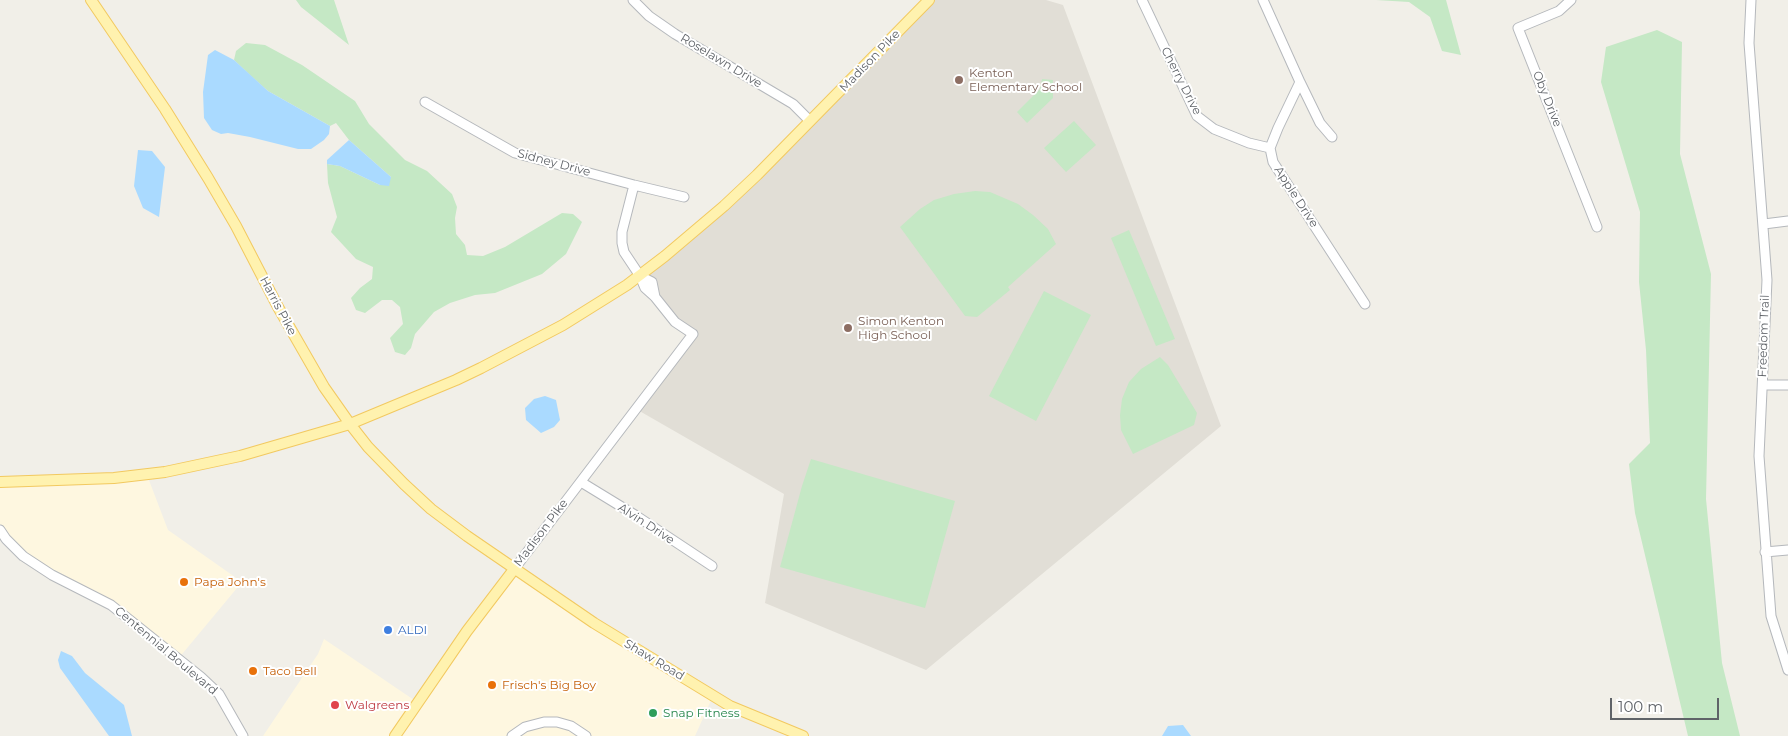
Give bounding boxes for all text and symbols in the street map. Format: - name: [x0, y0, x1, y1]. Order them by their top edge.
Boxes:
- street label: Madison Pike: [837, 27, 903, 95]
- street label: Roselawn Drive: [678, 31, 764, 91]
- street label: Cherry Drive: [1158, 45, 1204, 117]
- place label: Kenton Elementary School: [969, 66, 1082, 94]
- street label: Oby Drive: [1529, 69, 1565, 129]
- marker: Kenton Elementary School: [953, 74, 965, 86]
- street label: Sidney Drive: [516, 146, 592, 180]
- street label: Apple Drive: [1271, 164, 1321, 230]
- street label: Harris Pike: [256, 274, 300, 338]
- street label: Freedom Trail: [1755, 294, 1773, 378]
- place label: Simon Kenton High School: [858, 314, 944, 342]
- marker: Simon Kenton High School: [842, 322, 854, 334]
- street label: Madison Pike: [511, 497, 571, 569]
- street label: Alvin Drive: [615, 500, 677, 548]
- place label: Papa John's: [194, 575, 266, 589]
- marker: Papa John's: [178, 576, 190, 588]
- street label: Centennial Boulevard: [112, 604, 220, 698]
- place label: ALDI: [398, 623, 427, 637]
- marker: ALDI: [382, 624, 394, 636]
- street label: Shaw Road: [621, 636, 687, 684]
- place label: Taco Bell: [263, 664, 317, 678]
- marker: Taco Bell: [247, 665, 259, 677]
- place label: Frisch's Big Boy: [502, 678, 596, 692]
- marker: Frisch's Big Boy: [486, 679, 498, 691]
- scale bar: [1613, 688, 1722, 720]
- text: 100 m: [1618, 697, 1663, 716]
- place label: Walgreens: [345, 698, 409, 712]
- marker: Walgreens: [329, 699, 341, 711]
- place label: Snap Fitness: [663, 706, 740, 720]
- marker: Snap Fitness: [647, 707, 659, 719]

